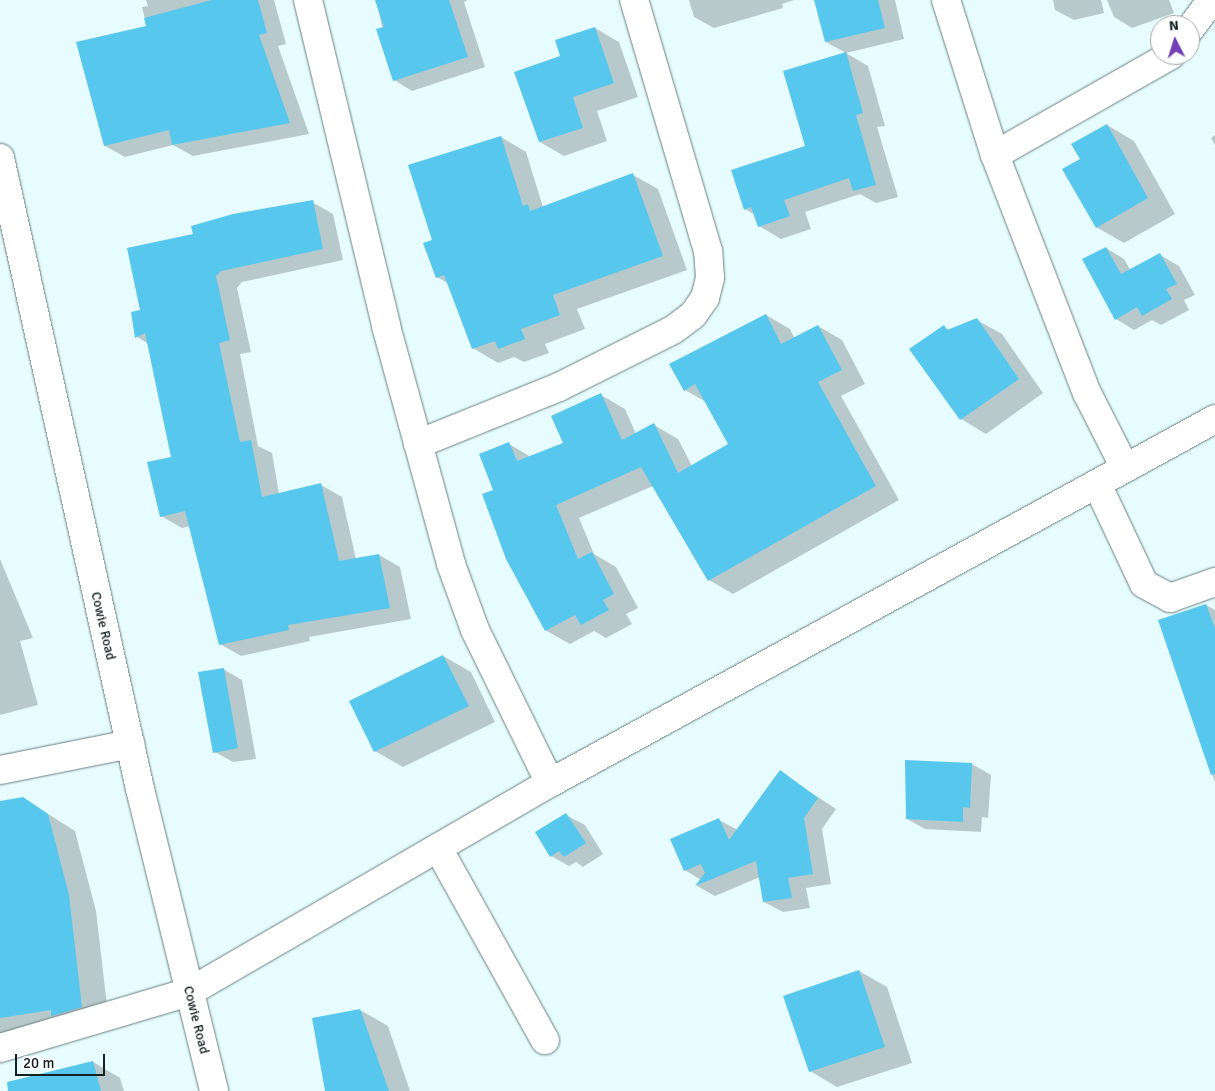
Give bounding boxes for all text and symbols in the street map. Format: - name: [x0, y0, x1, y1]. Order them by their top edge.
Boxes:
- north arrow: [1150, 15, 1200, 65]
- text: N: [1168, 17, 1179, 34]
- street label: Cowie Road: [87, 590, 119, 662]
- street label: Cowie Road: [179, 984, 213, 1056]
- scale bar: [18, 1044, 108, 1076]
- text: 20 m: [23, 1054, 54, 1072]

